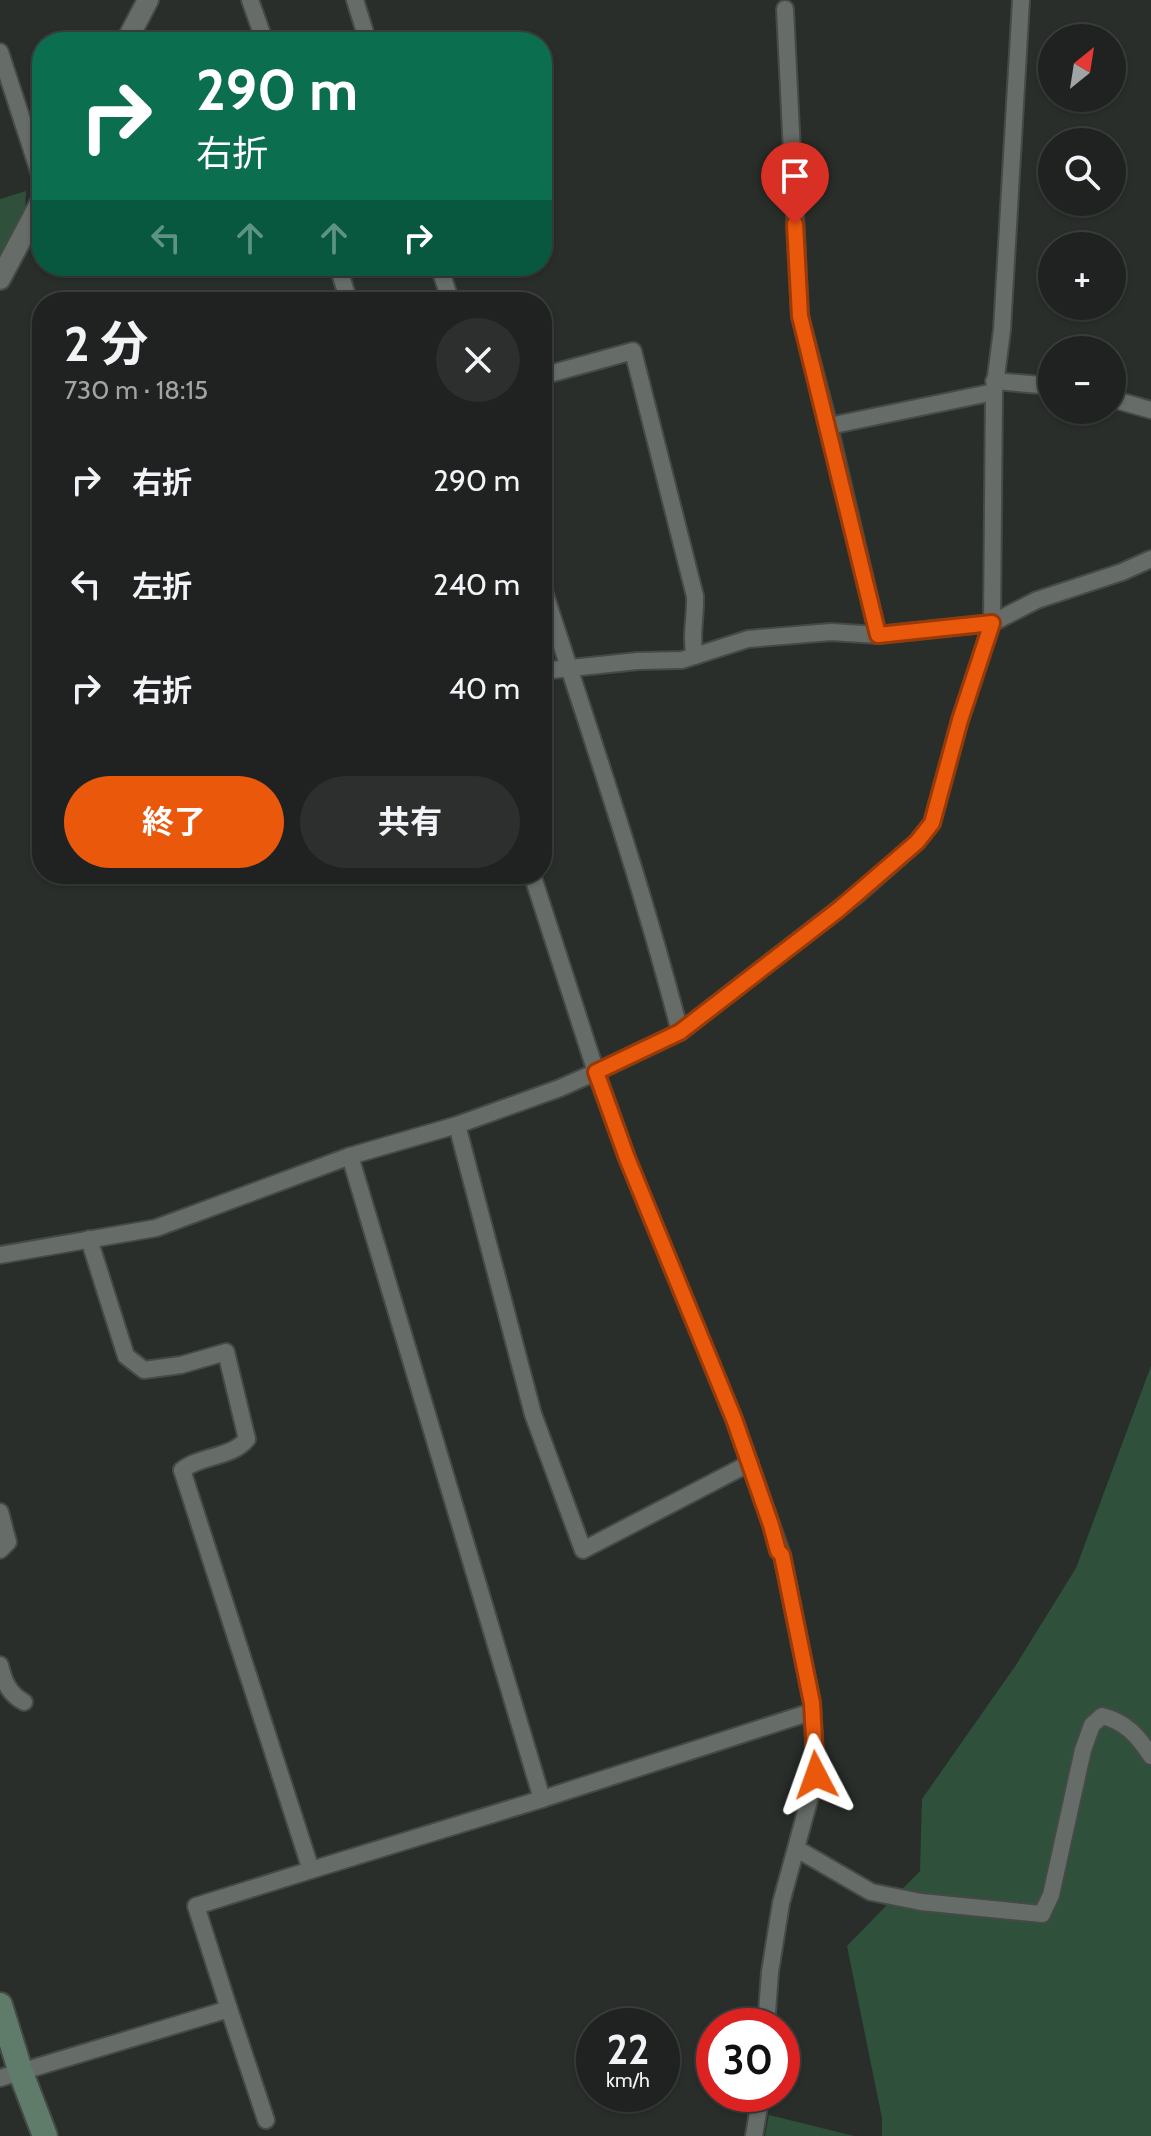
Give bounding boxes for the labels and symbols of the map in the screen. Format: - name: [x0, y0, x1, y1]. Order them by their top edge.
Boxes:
- north arrow: [1038, 24, 1126, 112]
- pin: [761, 142, 829, 224]
- position arrow: [774, 1733, 858, 1817]
- speed limit sign: 30: [696, 2008, 800, 2112]

